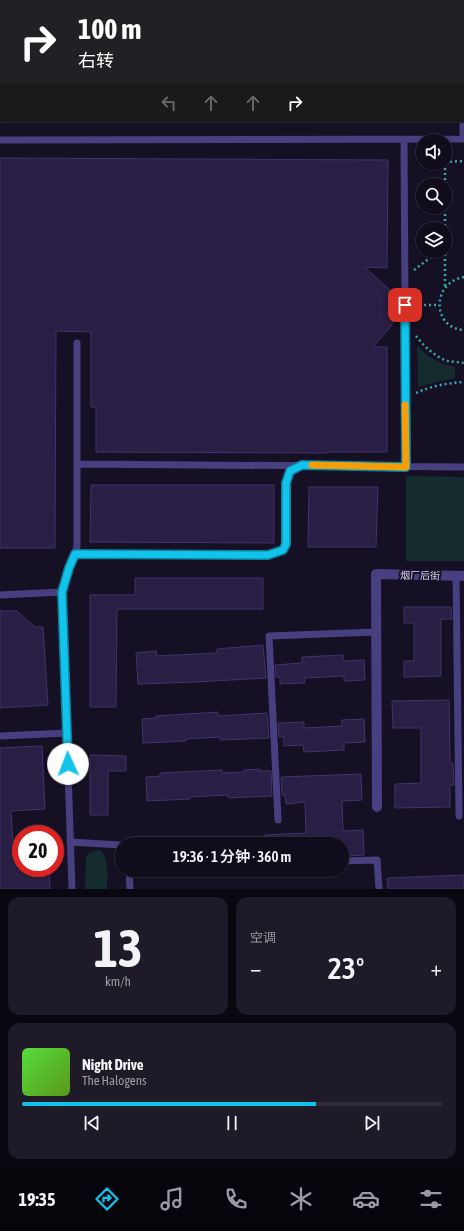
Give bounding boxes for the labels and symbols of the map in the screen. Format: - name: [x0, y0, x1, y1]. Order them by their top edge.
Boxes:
- pin: [388, 288, 422, 322]
- street label: 烟厂后街: [400, 570, 440, 581]
- position arrow: [47, 743, 89, 785]
- speed limit sign: 20: [12, 825, 64, 877]

